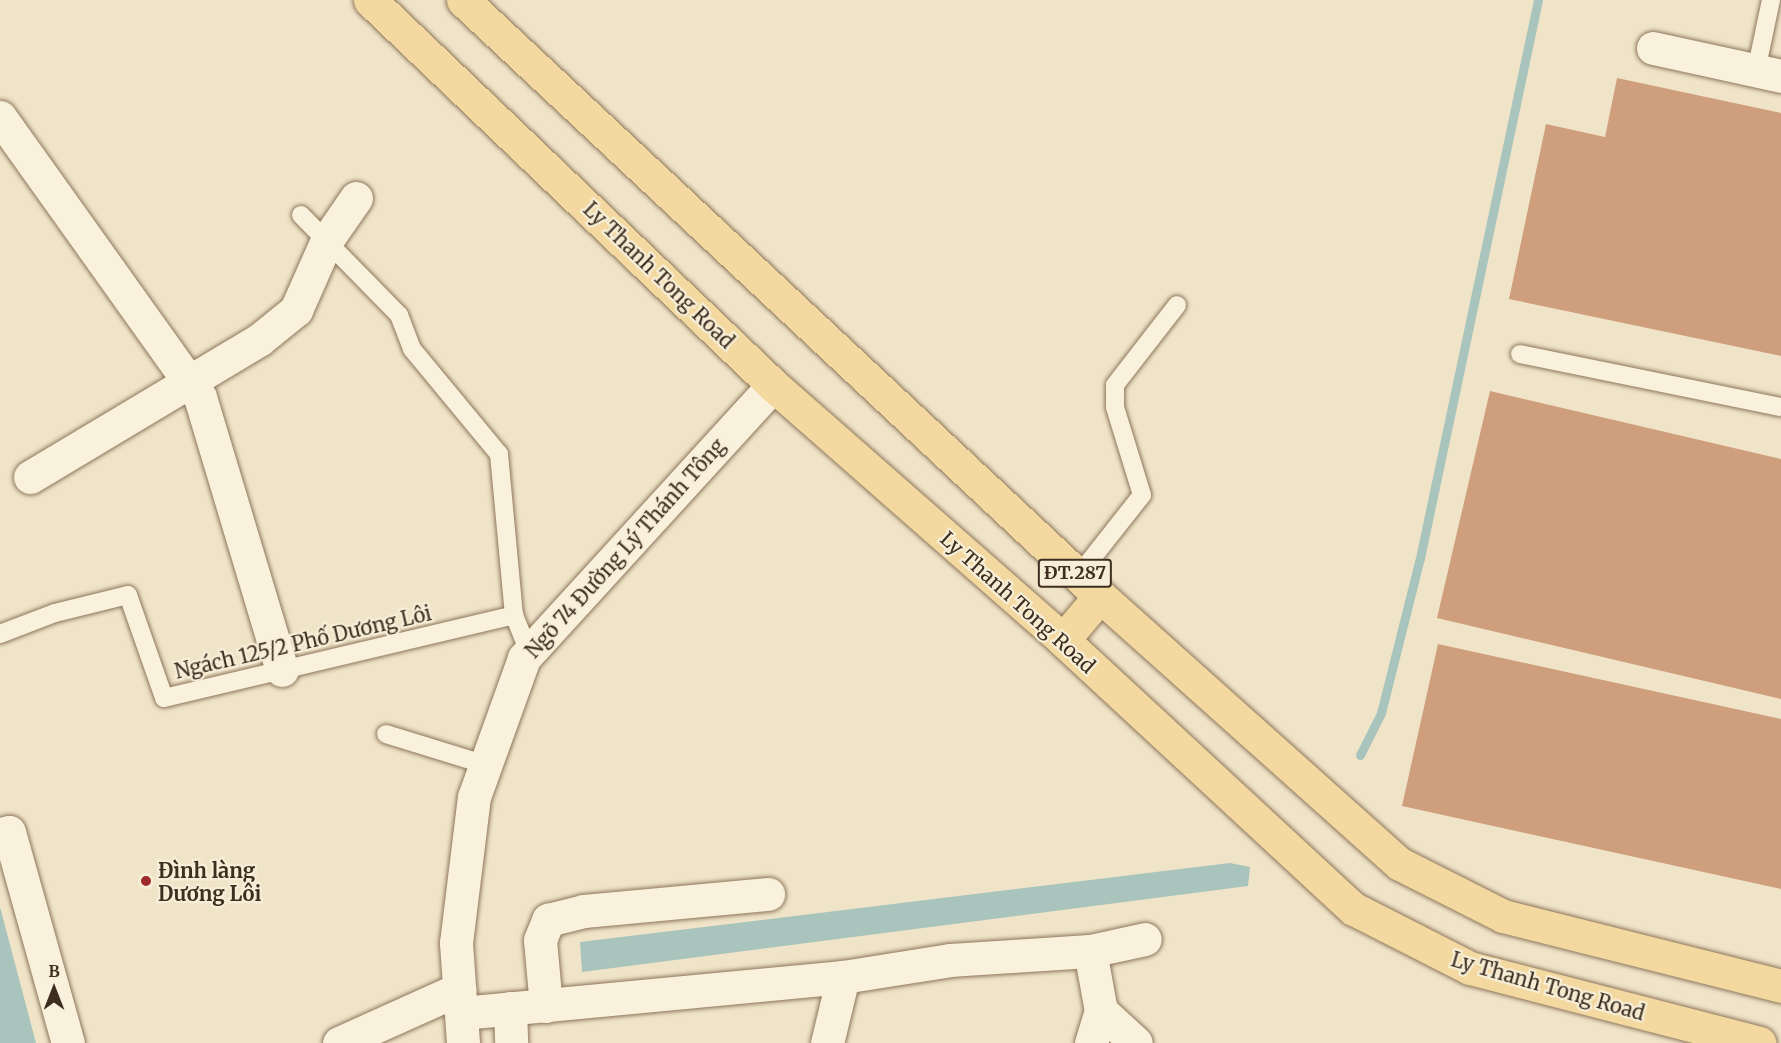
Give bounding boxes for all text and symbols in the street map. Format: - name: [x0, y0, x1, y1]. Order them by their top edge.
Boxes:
- street label: Ly Thanh Tong Road: [579, 197, 739, 353]
- street label: Ngõ 74 Đường Lý Thánh Tông: [520, 433, 730, 663]
- street label: Ly Thanh Tong Road: [936, 526, 1100, 678]
- road number: ĐT.287: [1038, 558, 1112, 588]
- street label: Ngách 125/2 Phố Dương Lôi: [172, 601, 434, 683]
- place label: Đình làng Dương Lôi: [158, 858, 261, 905]
- marker: Đình làng Dương Lôi: [139, 874, 153, 888]
- street label: Ly Thanh Tong Road: [1449, 947, 1647, 1025]
- north arrow: [24, 959, 84, 1019]
- text: B: [48, 961, 60, 981]

